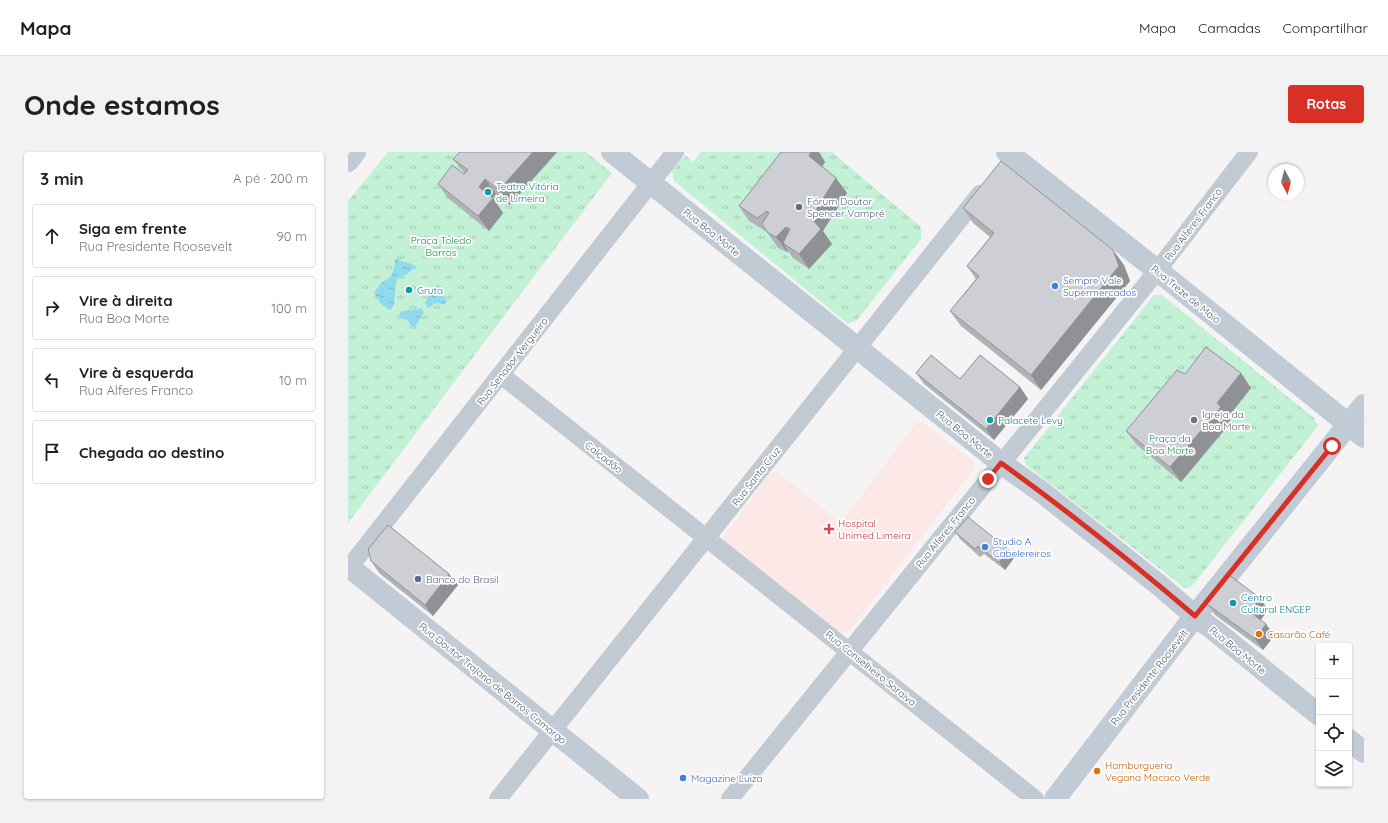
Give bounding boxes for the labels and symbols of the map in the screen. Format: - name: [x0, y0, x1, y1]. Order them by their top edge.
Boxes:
- north arrow: [1268, 164, 1304, 200]
- place label: Teatro Vitória de Limeira: [496, 180, 559, 205]
- street label: Rua Alferes Franco: [1162, 185, 1225, 263]
- marker: Teatro Vitória de Limeira: [483, 187, 493, 197]
- place label: Fórum Doutor Spencer Vampré: [807, 195, 885, 220]
- marker: Fórum Doutor Spencer Vampré: [794, 202, 804, 212]
- street label: Rua Boa Morte: [681, 205, 743, 260]
- park label: Praça Toledo Barros: [411, 234, 471, 259]
- street label: Rua Treze de Maio: [1148, 262, 1223, 326]
- place label: Sempre Vale Supermercados: [1063, 274, 1137, 299]
- marker: Sempre Vale Supermercados: [1050, 281, 1060, 291]
- place label: Gruta: [417, 284, 443, 297]
- marker: Gruta: [404, 285, 414, 295]
- street label: Rua Senador Vergueiro: [474, 315, 551, 408]
- street label: Rua Boa Morte: [934, 407, 996, 462]
- place label: Igreja da Boa Morte: [1202, 408, 1251, 433]
- place label: Palacete Levy: [998, 414, 1063, 427]
- marker: Palacete Levy: [985, 415, 995, 425]
- marker: Igreja da Boa Morte: [1189, 415, 1199, 425]
- park label: Praça da Boa Morte: [1146, 432, 1195, 457]
- route start: [1323, 437, 1341, 455]
- street label: Calçadão: [582, 439, 625, 476]
- street label: Rua Santa Cruz: [729, 444, 784, 509]
- route end: [979, 470, 997, 488]
- street label: Rua Alferes Franco: [913, 494, 978, 571]
- place label: Hospital Unimed Limeira: [838, 517, 911, 542]
- marker: Hospital Unimed Limeira: [823, 523, 835, 535]
- place label: Studio A Cabelereiros: [993, 535, 1051, 560]
- marker: Studio A Cabelereiros: [980, 542, 990, 552]
- place label: Banco do Brasil: [426, 573, 499, 586]
- marker: Banco do Brasil: [413, 574, 423, 584]
- place label: Centro Cultural ENGEP: [1241, 591, 1311, 616]
- marker: Centro Cultural ENGEP: [1228, 598, 1238, 608]
- street label: Rua Doutor Trajano de Barros Camargo: [416, 620, 569, 747]
- street label: Rua Boa Morte: [1207, 623, 1269, 678]
- street label: Rua Presidente Roosevelt: [1108, 626, 1191, 728]
- street label: Rua Conselheiro Saraiva: [823, 628, 919, 709]
- place label: Casarão Café: [1267, 628, 1331, 641]
- marker: Casarão Café: [1254, 629, 1264, 639]
- place label: Hamburgueria Vegana Macaco Verde: [1105, 759, 1211, 784]
- marker: Hamburgueria Vegana Macaco Verde: [1092, 766, 1102, 776]
- place label: Magazine Luiza: [691, 772, 763, 785]
- marker: Magazine Luiza: [678, 773, 688, 783]

